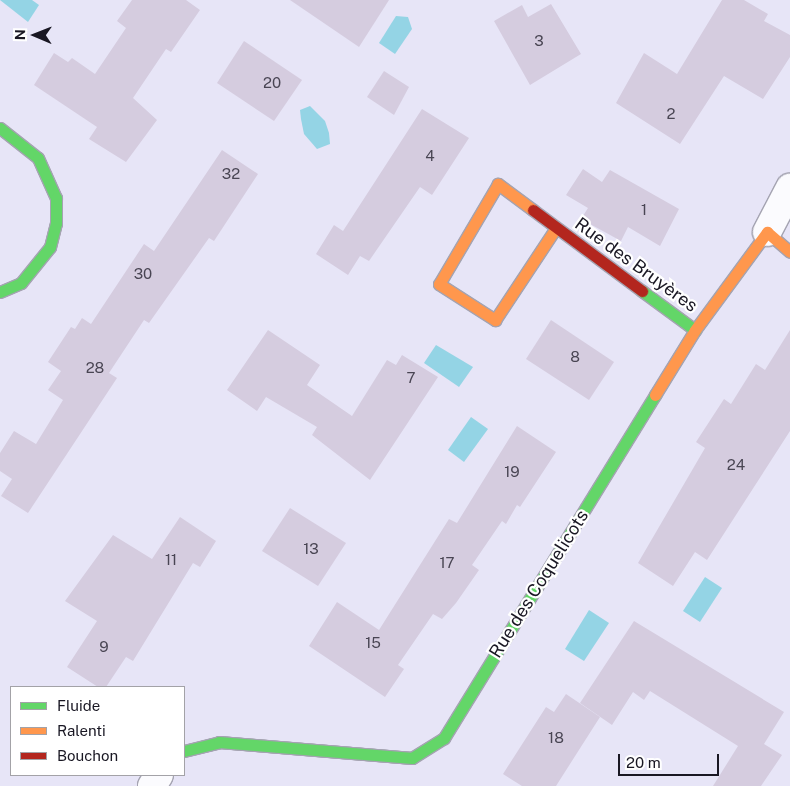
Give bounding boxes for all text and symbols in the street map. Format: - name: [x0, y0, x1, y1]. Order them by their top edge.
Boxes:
- north arrow: [10, 10, 60, 60]
- text: N: [12, 29, 28, 40]
- house number: 3: [534, 32, 544, 50]
- house number: 20: [263, 74, 281, 92]
- house number: 2: [667, 105, 675, 123]
- house number: 4: [425, 147, 435, 165]
- house number: 32: [222, 165, 240, 183]
- house number: 1: [641, 201, 647, 219]
- street label: Rue des Bruyères: [570, 213, 702, 317]
- house number: 30: [134, 265, 152, 283]
- house number: 8: [570, 348, 580, 366]
- house number: 28: [86, 359, 104, 377]
- house number: 7: [406, 369, 416, 387]
- house number: 24: [727, 456, 745, 474]
- house number: 19: [504, 463, 520, 481]
- street label: Rue des Coquelicots: [485, 506, 593, 662]
- house number: 13: [303, 540, 319, 558]
- house number: 11: [165, 551, 177, 569]
- house number: 17: [439, 554, 455, 572]
- house number: 15: [365, 634, 381, 652]
- house number: 9: [99, 638, 109, 656]
- legend: [10, 686, 185, 776]
- text: Fluide: [57, 697, 100, 714]
- text: Ralenti: [57, 722, 106, 739]
- house number: 18: [548, 729, 564, 747]
- scale bar: [620, 744, 721, 776]
- text: Bouchon: [57, 747, 118, 764]
- text: 20 m: [626, 754, 661, 771]

